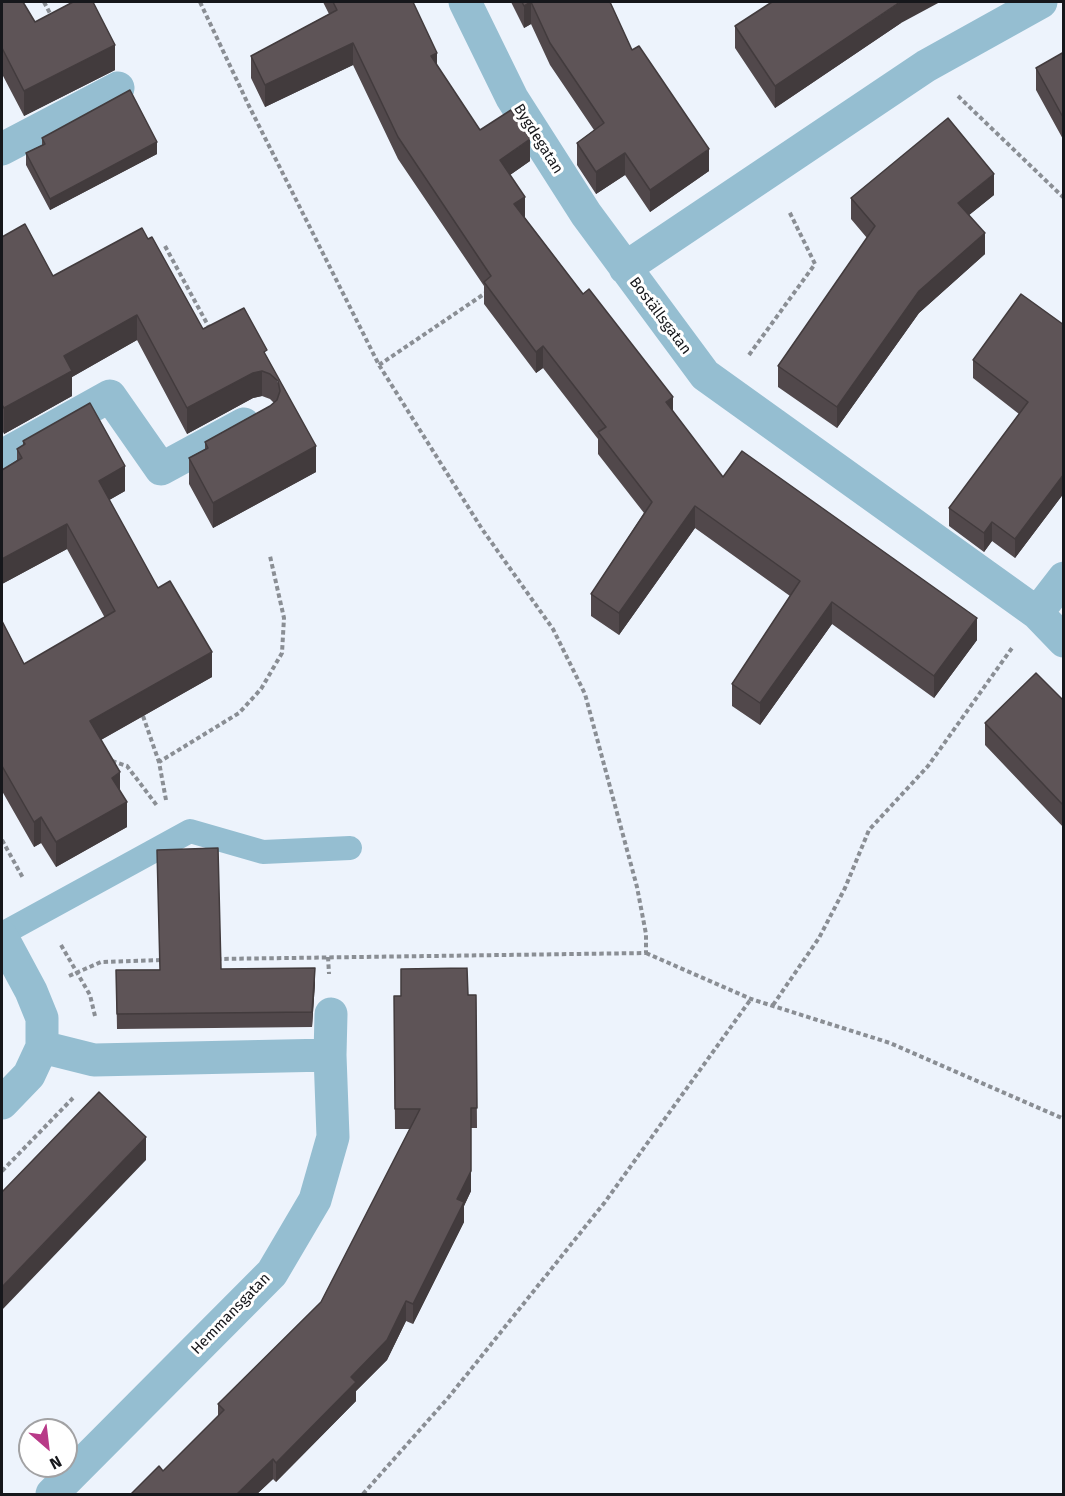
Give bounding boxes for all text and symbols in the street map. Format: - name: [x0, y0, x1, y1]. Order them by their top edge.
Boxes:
- street label: Bygdegatan: [509, 101, 567, 177]
- street label: Boställsgatan: [625, 274, 695, 358]
- street label: Hemmansgatan: [188, 1270, 274, 1358]
- north arrow: [18, 1418, 78, 1478]
- text: N: [47, 1452, 65, 1473]

